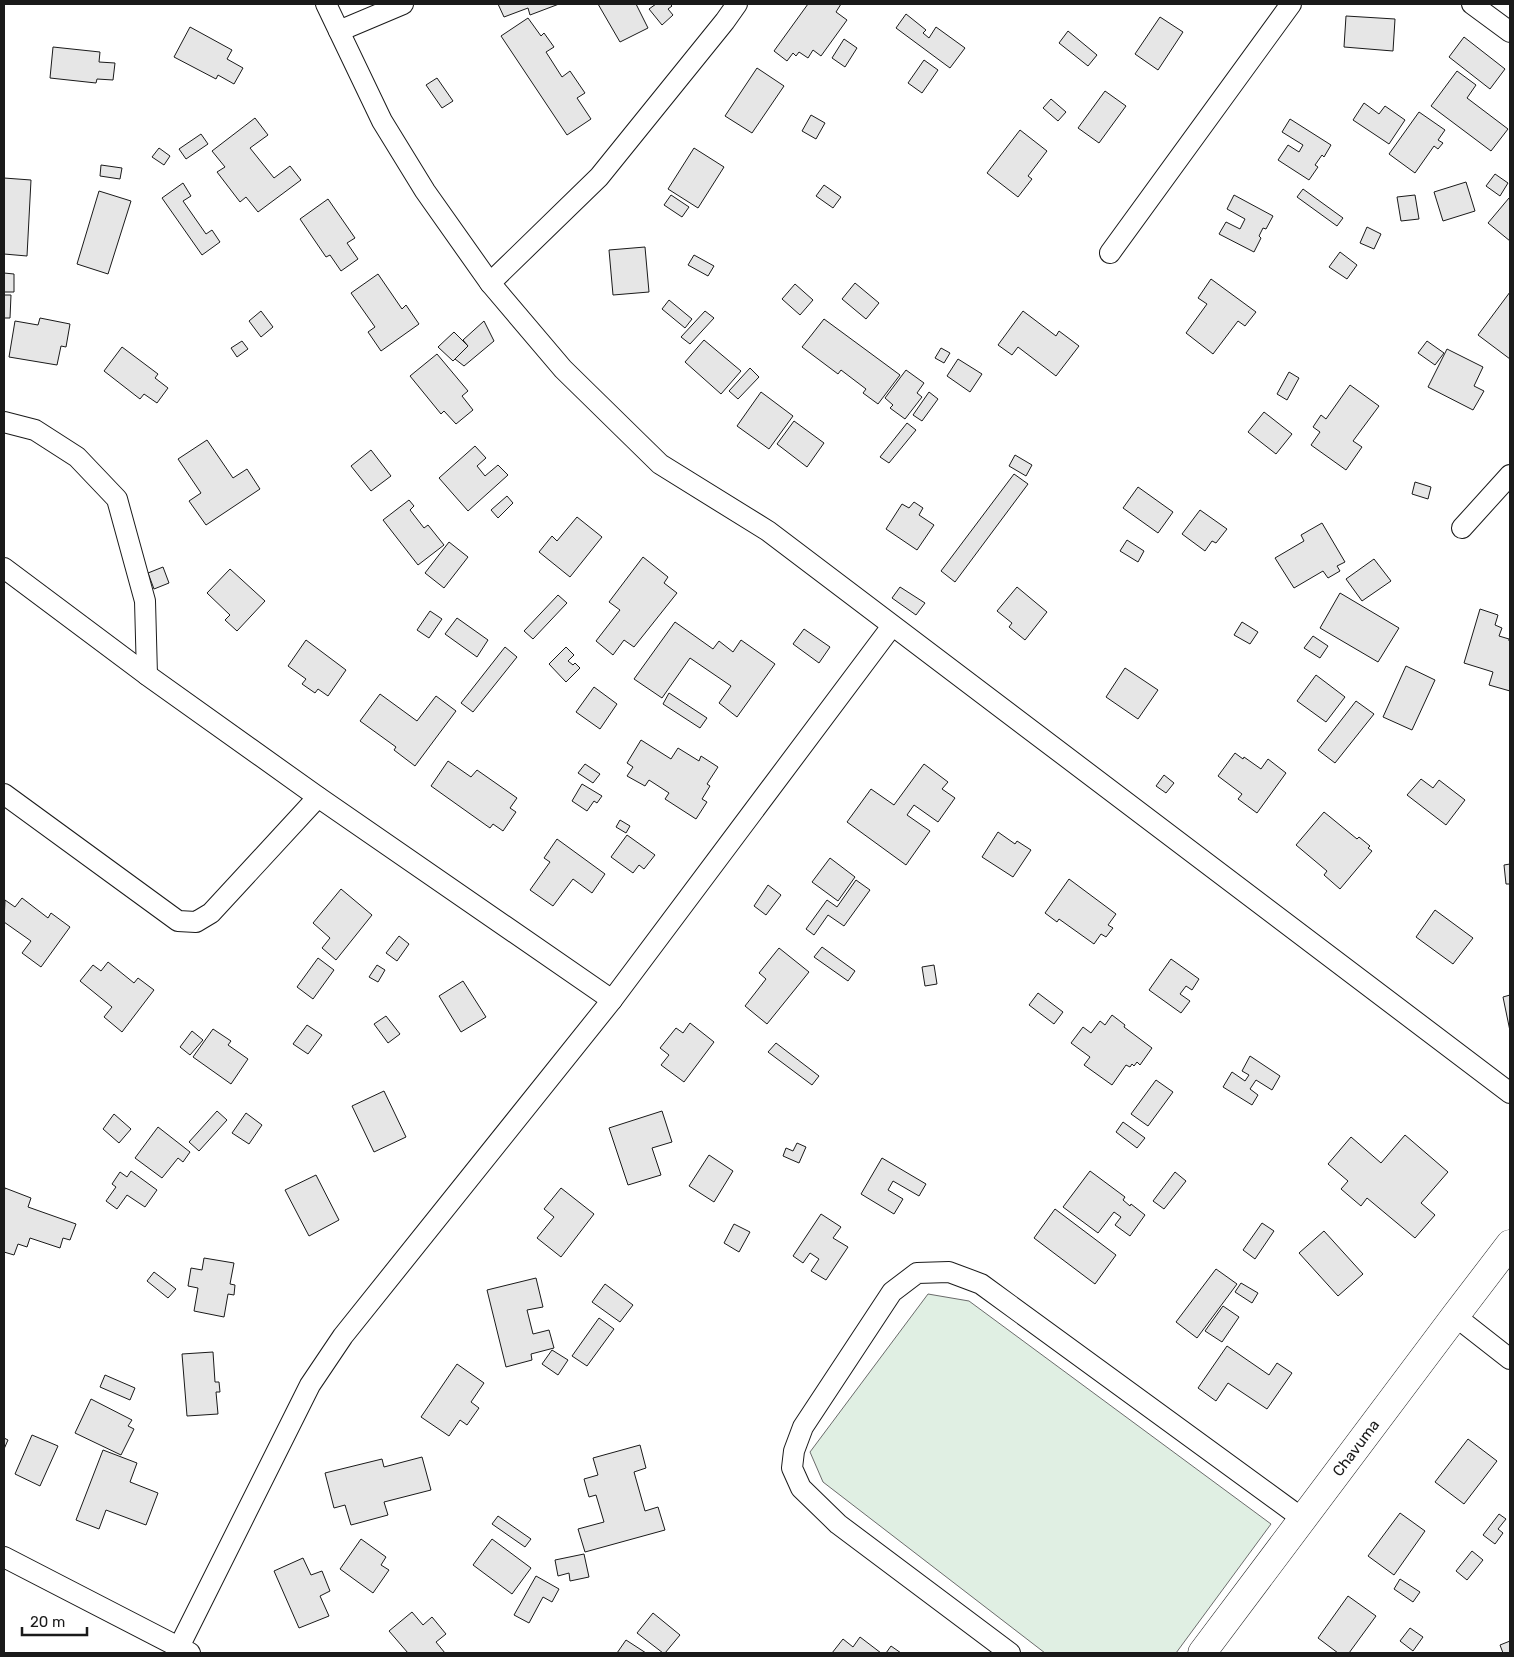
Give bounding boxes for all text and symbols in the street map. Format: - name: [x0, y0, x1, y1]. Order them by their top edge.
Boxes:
- street label: Chavuma: [1329, 1416, 1383, 1480]
- scale bar: [22, 1604, 88, 1636]
- text: 20 m: [30, 1613, 65, 1631]

